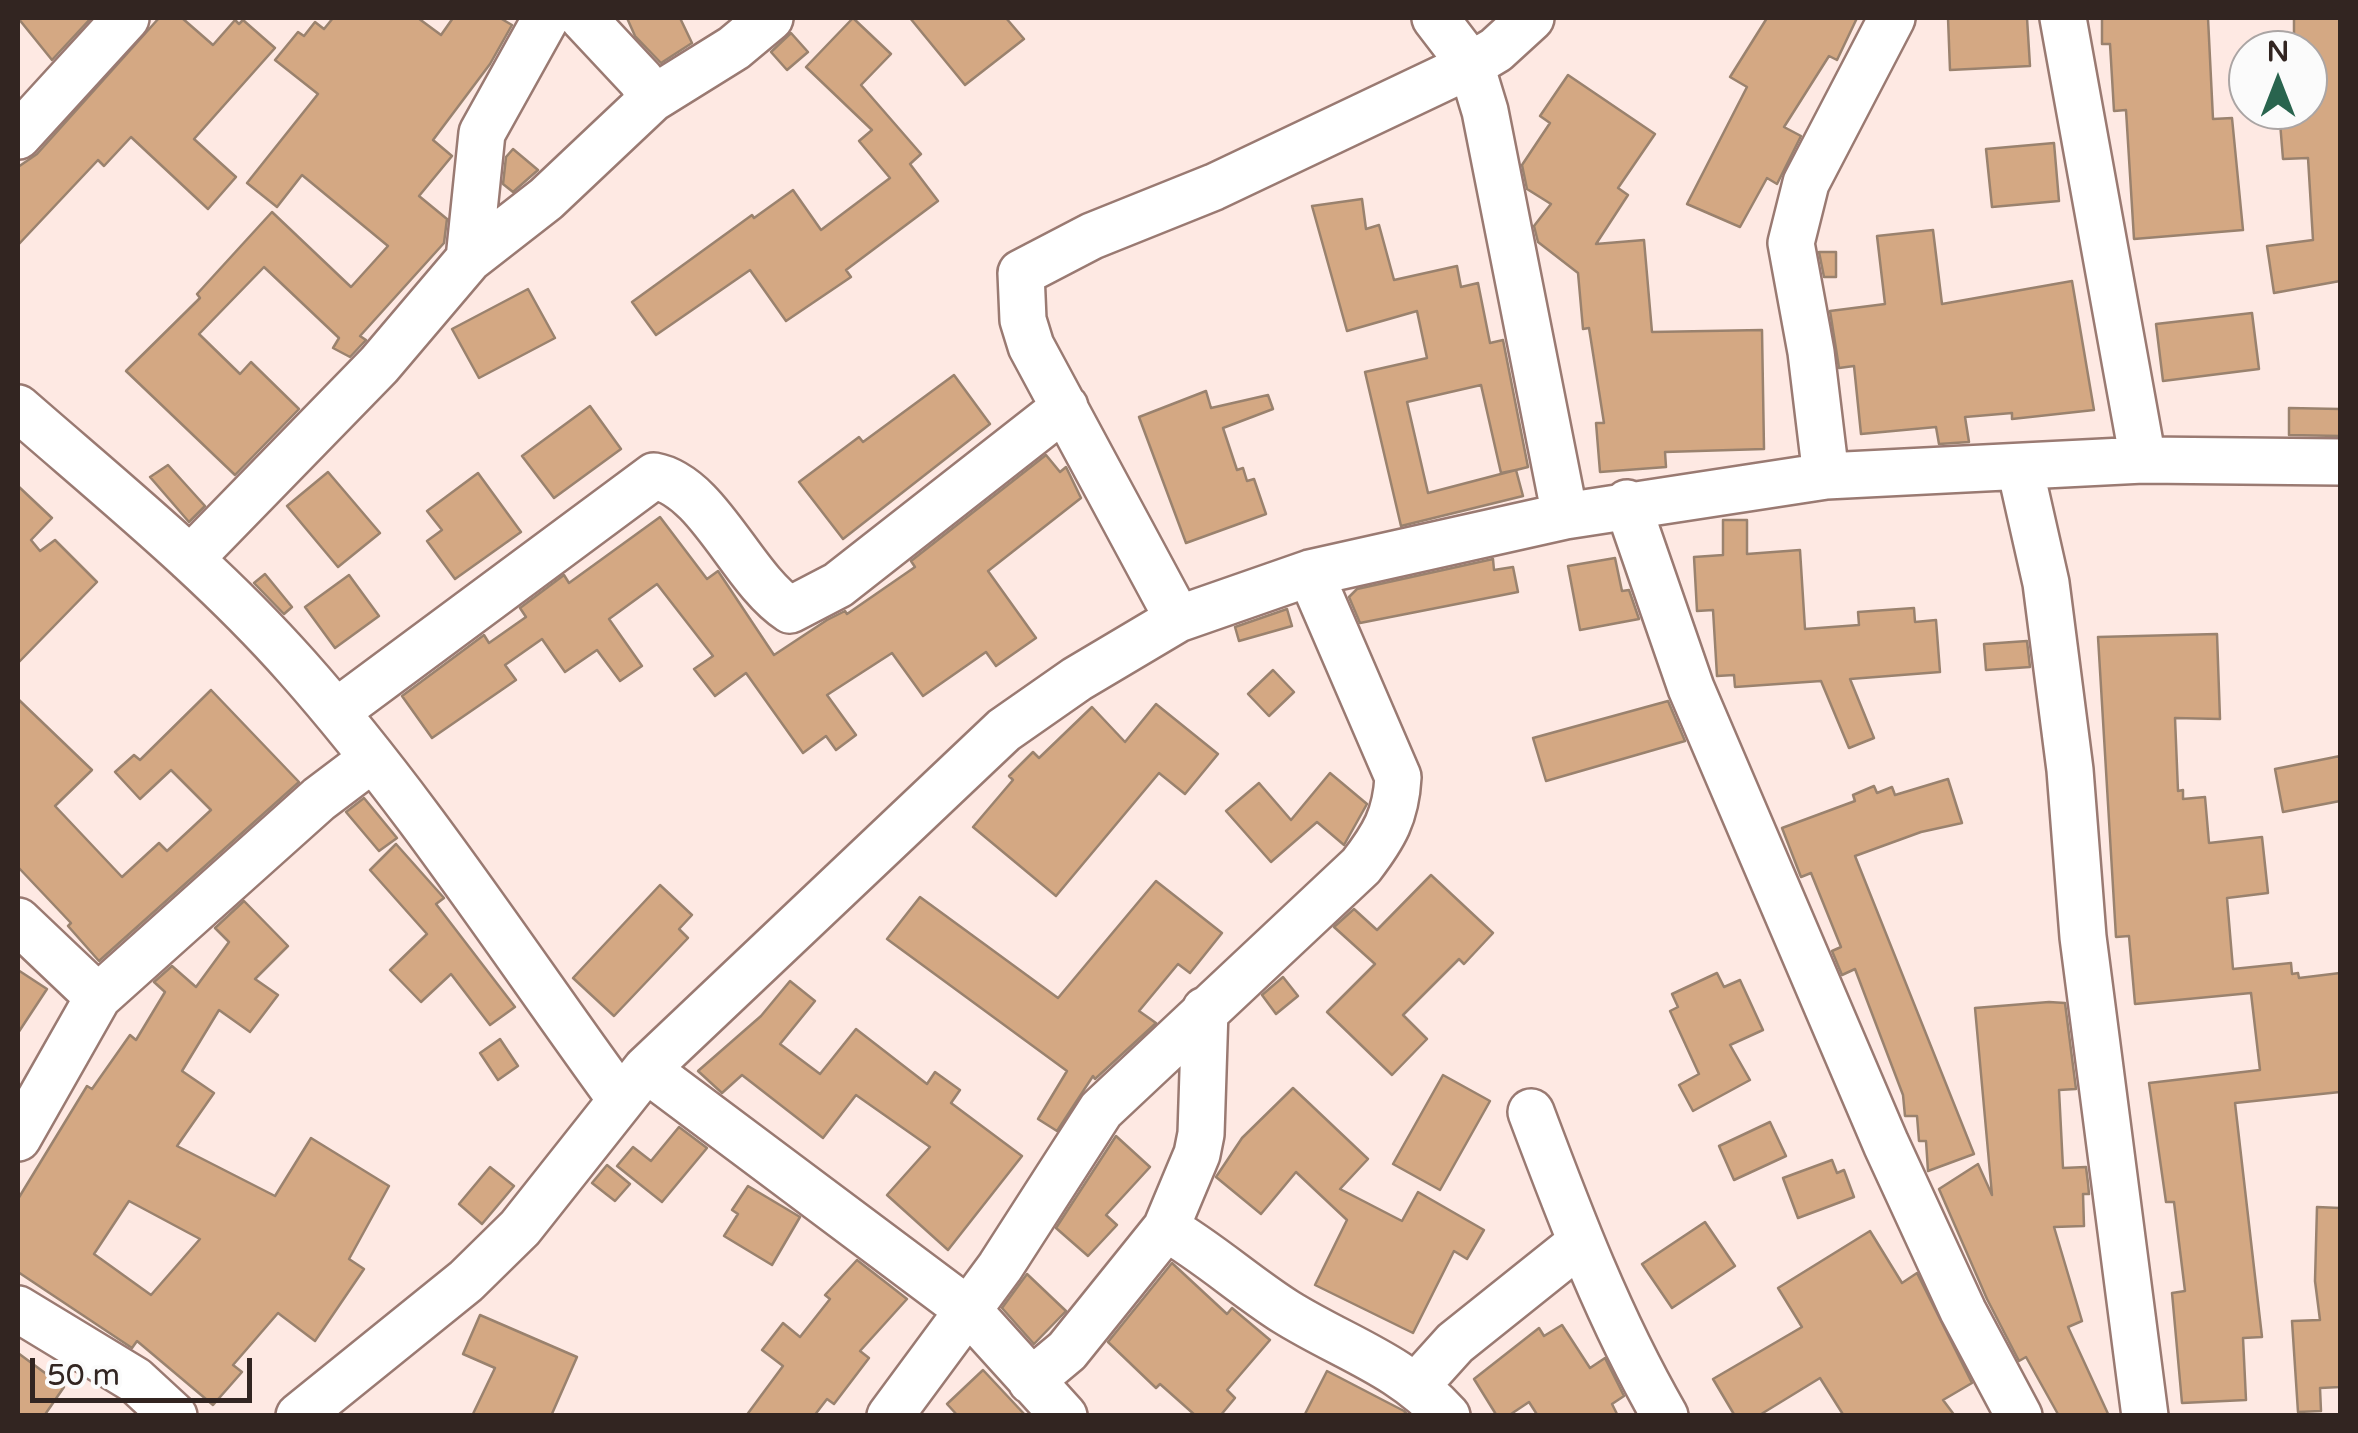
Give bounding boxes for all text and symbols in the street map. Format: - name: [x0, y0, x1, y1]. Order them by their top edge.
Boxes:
- north arrow: [2228, 30, 2328, 130]
- text: N: [2267, 35, 2289, 69]
- scale bar: [35, 1338, 258, 1400]
- text: 50 m: [47, 1357, 120, 1394]

